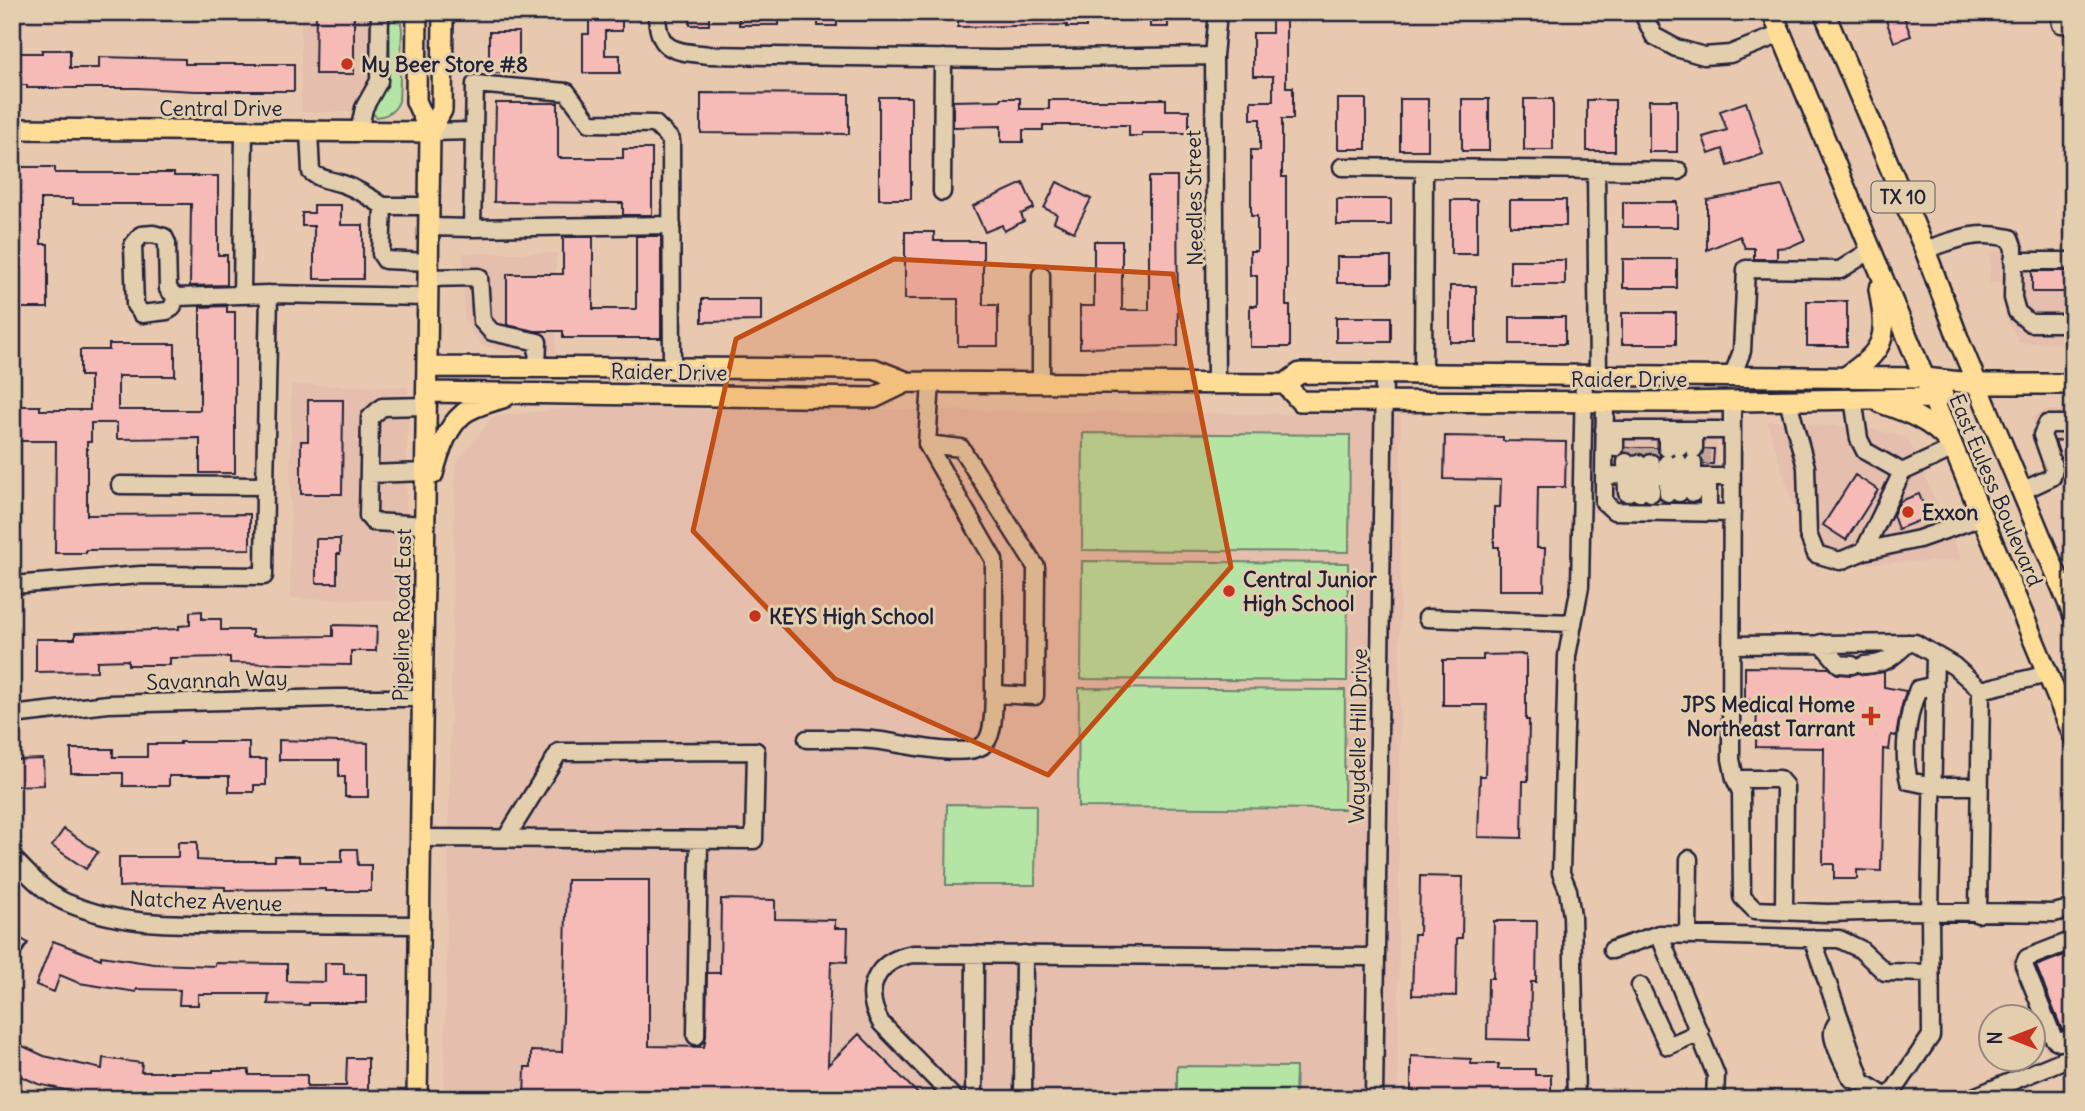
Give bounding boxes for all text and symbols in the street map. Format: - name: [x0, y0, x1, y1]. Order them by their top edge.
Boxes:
- place label: My Beer Store #8: [361, 51, 528, 78]
- marker: My Beer Store #8: [339, 56, 355, 72]
- street label: Central Drive: [159, 95, 283, 122]
- street label: Needles Street: [1179, 130, 1209, 266]
- road number: TX 10: [1871, 182, 1934, 212]
- street label: Raider Drive: [610, 357, 728, 387]
- street label: Raider Drive: [1571, 366, 1687, 393]
- street label: East Euless Boulevard: [1943, 390, 2049, 590]
- place label: Exxon: [1922, 499, 1978, 526]
- marker: Exxon: [1900, 504, 1916, 520]
- street label: Pipeline Road East: [387, 528, 417, 702]
- place label: Central Junior High School: [1243, 566, 1377, 617]
- marker: Central Junior High School: [1221, 583, 1237, 599]
- place label: KEYS High School: [769, 603, 934, 630]
- marker: KEYS High School: [747, 608, 763, 624]
- street label: Waydelle Hill Drive: [1343, 648, 1373, 824]
- street label: Savannah Way: [146, 664, 288, 696]
- place label: JPS Medical Home Northeast Tarrant: [1681, 691, 1856, 742]
- marker: JPS Medical Home Northeast Tarrant: [1861, 706, 1881, 726]
- street label: Natchez Avenue: [129, 885, 283, 917]
- north arrow: [1976, 1002, 2046, 1072]
- text: N: [1983, 1031, 2007, 1045]

